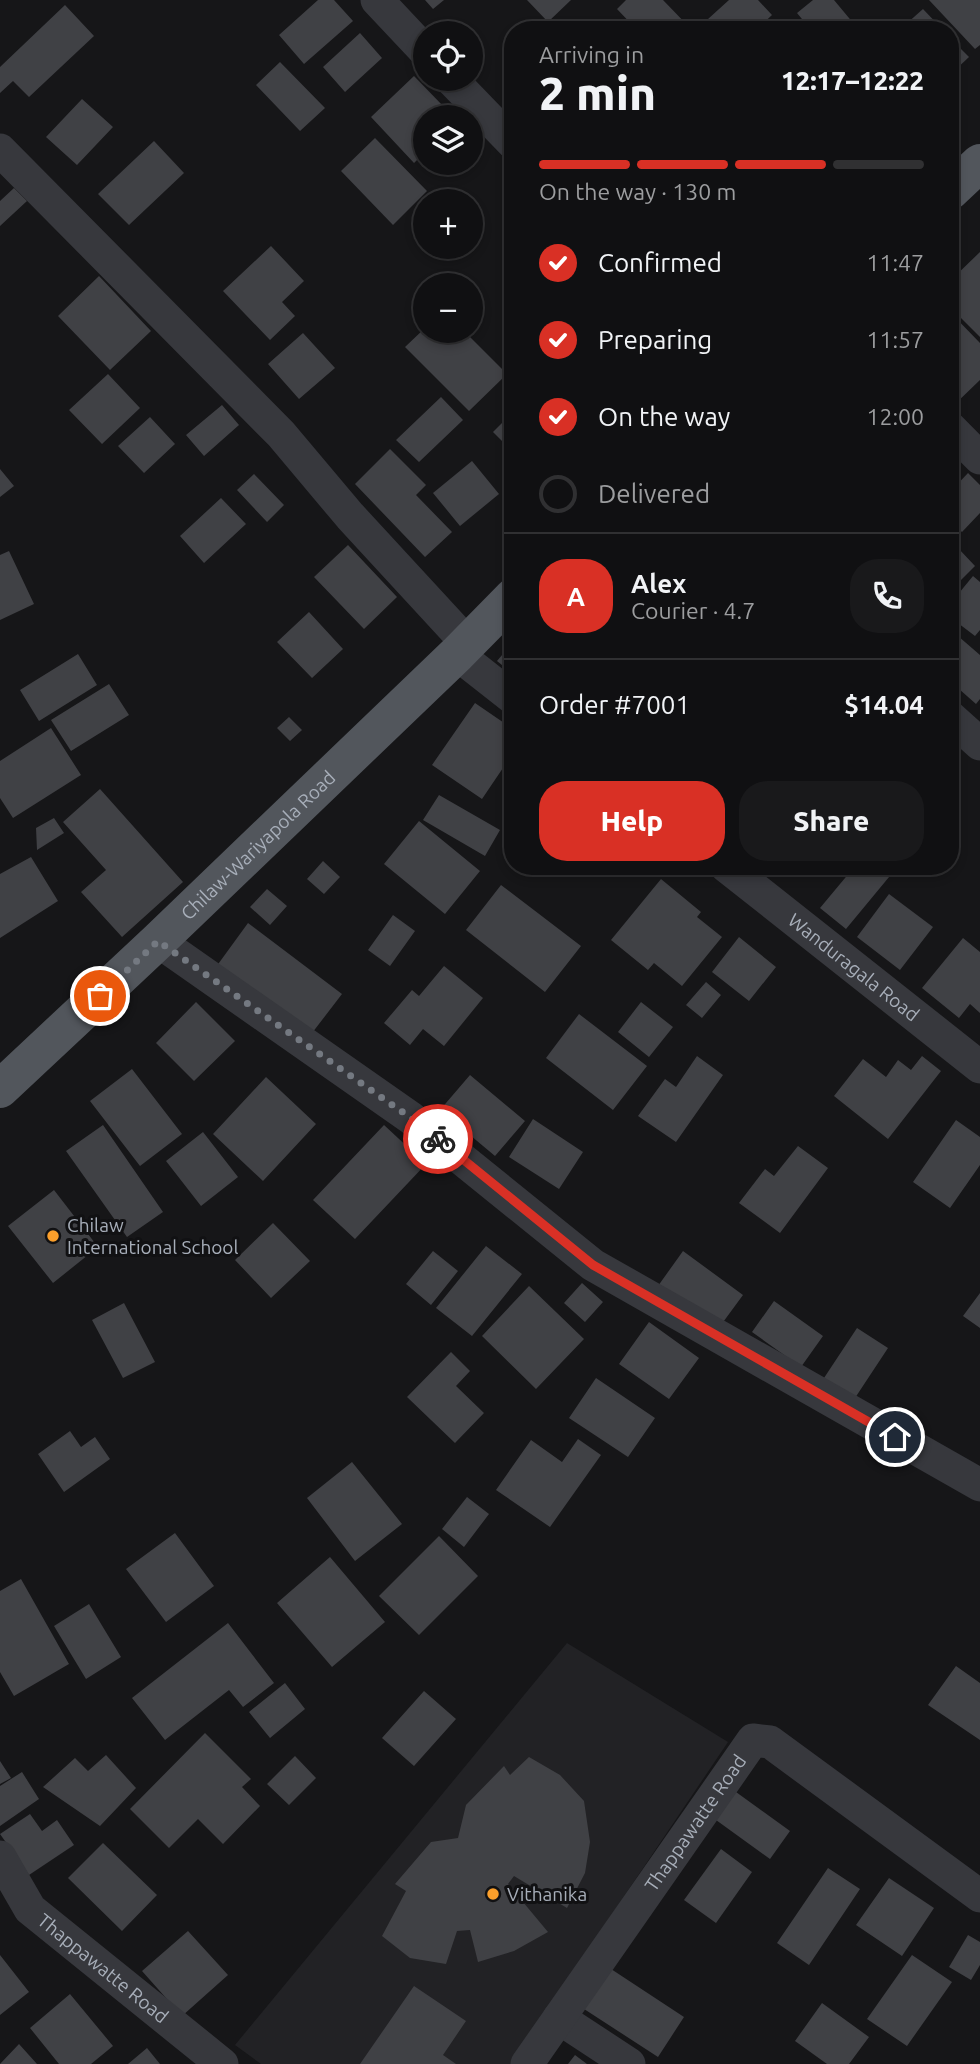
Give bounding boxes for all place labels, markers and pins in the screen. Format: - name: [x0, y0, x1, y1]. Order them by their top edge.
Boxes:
- pin: [70, 966, 130, 1026]
- place label: Chilaw International School: [67, 1214, 238, 1258]
- marker: Chilaw International School: [45, 1228, 61, 1244]
- pin: [865, 1407, 925, 1467]
- place label: Vithanika: [507, 1883, 587, 1905]
- marker: Vithanika: [485, 1886, 501, 1902]

